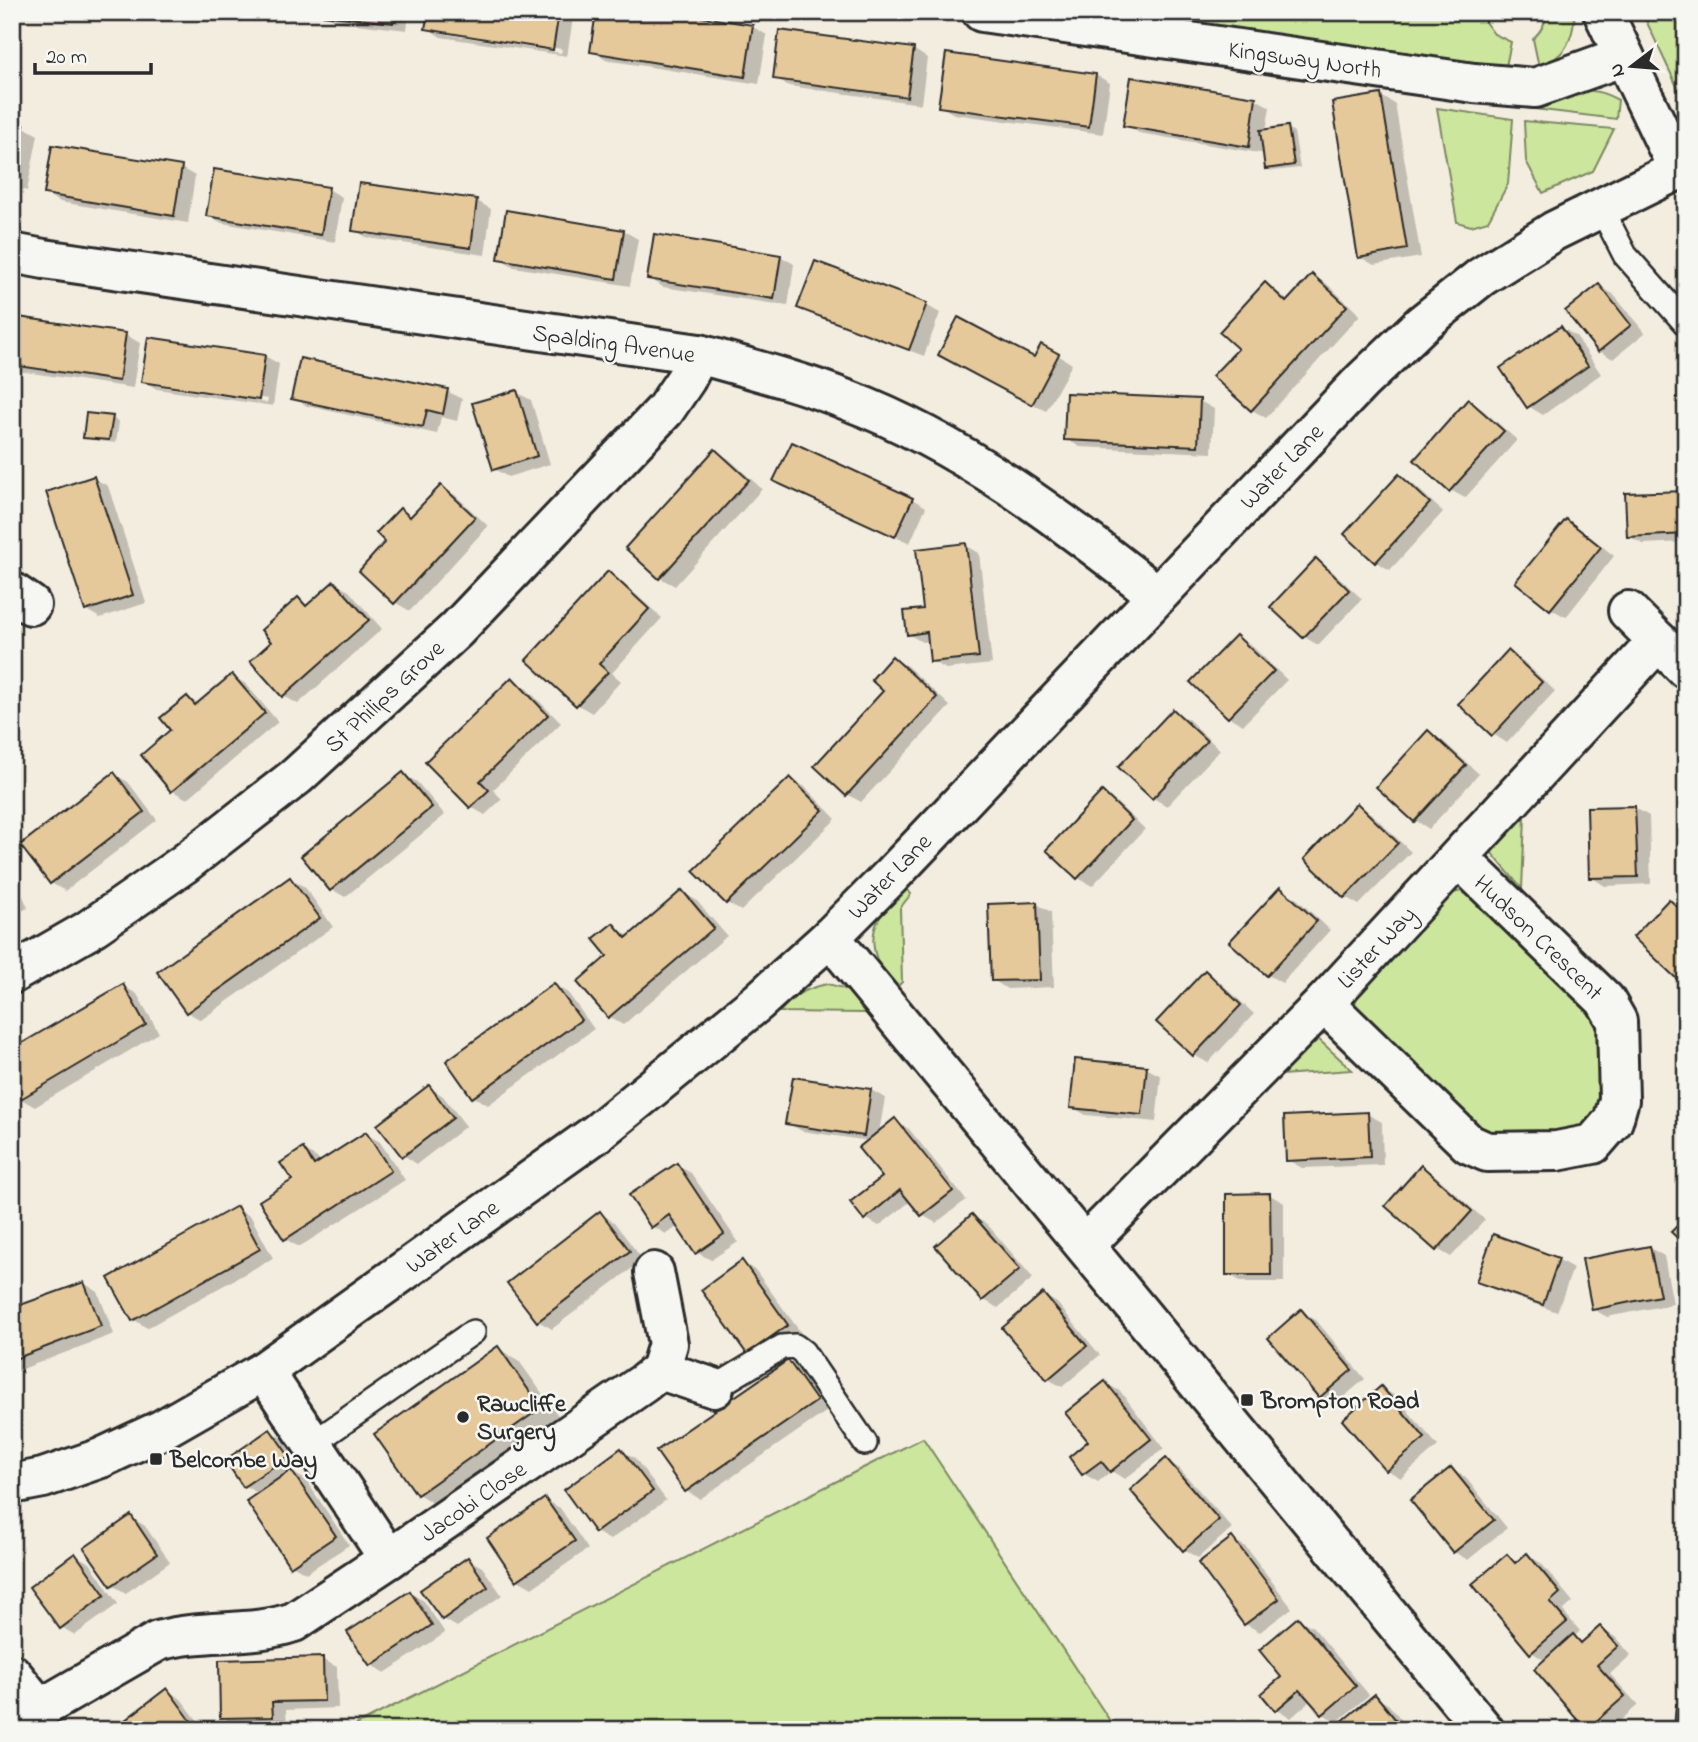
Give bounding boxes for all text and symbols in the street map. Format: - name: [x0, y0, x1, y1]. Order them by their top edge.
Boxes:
- scale bar: [35, 32, 150, 76]
- north arrow: [1596, 32, 1666, 102]
- street label: Kingsway North: [1226, 33, 1384, 91]
- text: 20 m: [46, 43, 87, 73]
- text: N: [1603, 60, 1633, 80]
- street label: Spalding Avenue: [530, 317, 697, 374]
- street label: Water Lane: [1233, 416, 1333, 519]
- street label: St Philips Grove: [318, 633, 454, 763]
- street label: Water Lane: [841, 826, 941, 929]
- street label: Hudson Crescent: [1464, 868, 1610, 1010]
- street label: Lister Way: [1330, 899, 1426, 999]
- street label: Water Lane: [399, 1192, 508, 1284]
- place label: Brompton Road: [1260, 1385, 1420, 1420]
- place label: Rawcliffe Surgery: [477, 1388, 567, 1452]
- marker: Brompton Road: [1239, 1392, 1255, 1408]
- marker: Rawcliffe Surgery: [455, 1409, 471, 1425]
- place label: Belcombe Way: [169, 1444, 317, 1480]
- marker: Belcombe Way: [148, 1451, 164, 1467]
- street label: Jacobi Close: [414, 1453, 535, 1553]

